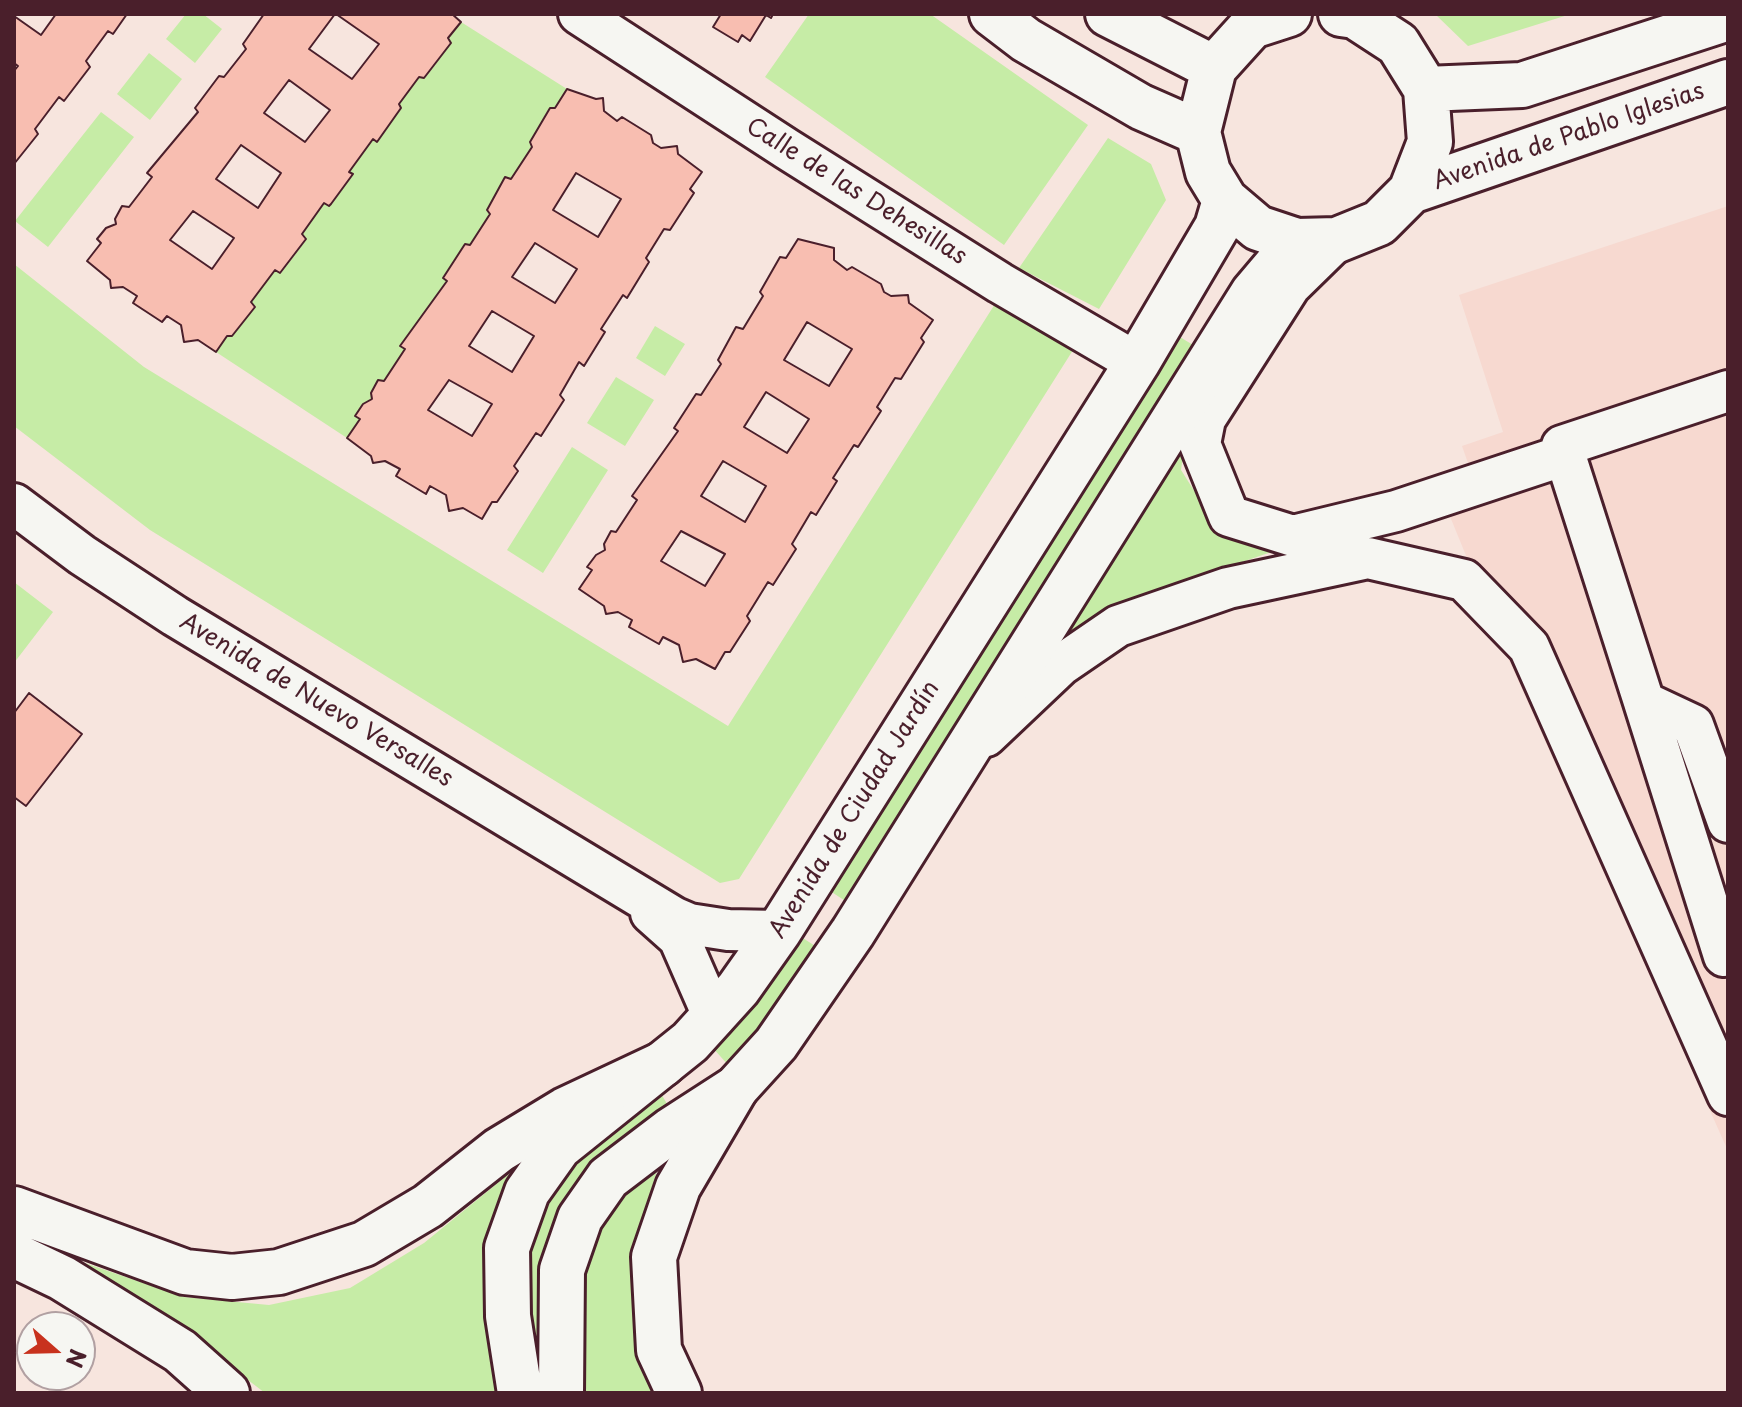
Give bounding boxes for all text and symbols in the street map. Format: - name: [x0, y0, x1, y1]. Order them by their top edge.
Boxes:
- street label: Avenida de Pablo Iglesias: [1430, 77, 1708, 197]
- street label: Calle de las Dehesillas: [740, 112, 972, 272]
- street label: Avenida de Nuevo Versalles: [174, 608, 458, 794]
- street label: Avenida de Ciudad Jardín: [764, 676, 946, 944]
- north arrow: [16, 1311, 96, 1391]
- text: N: [59, 1345, 96, 1373]

